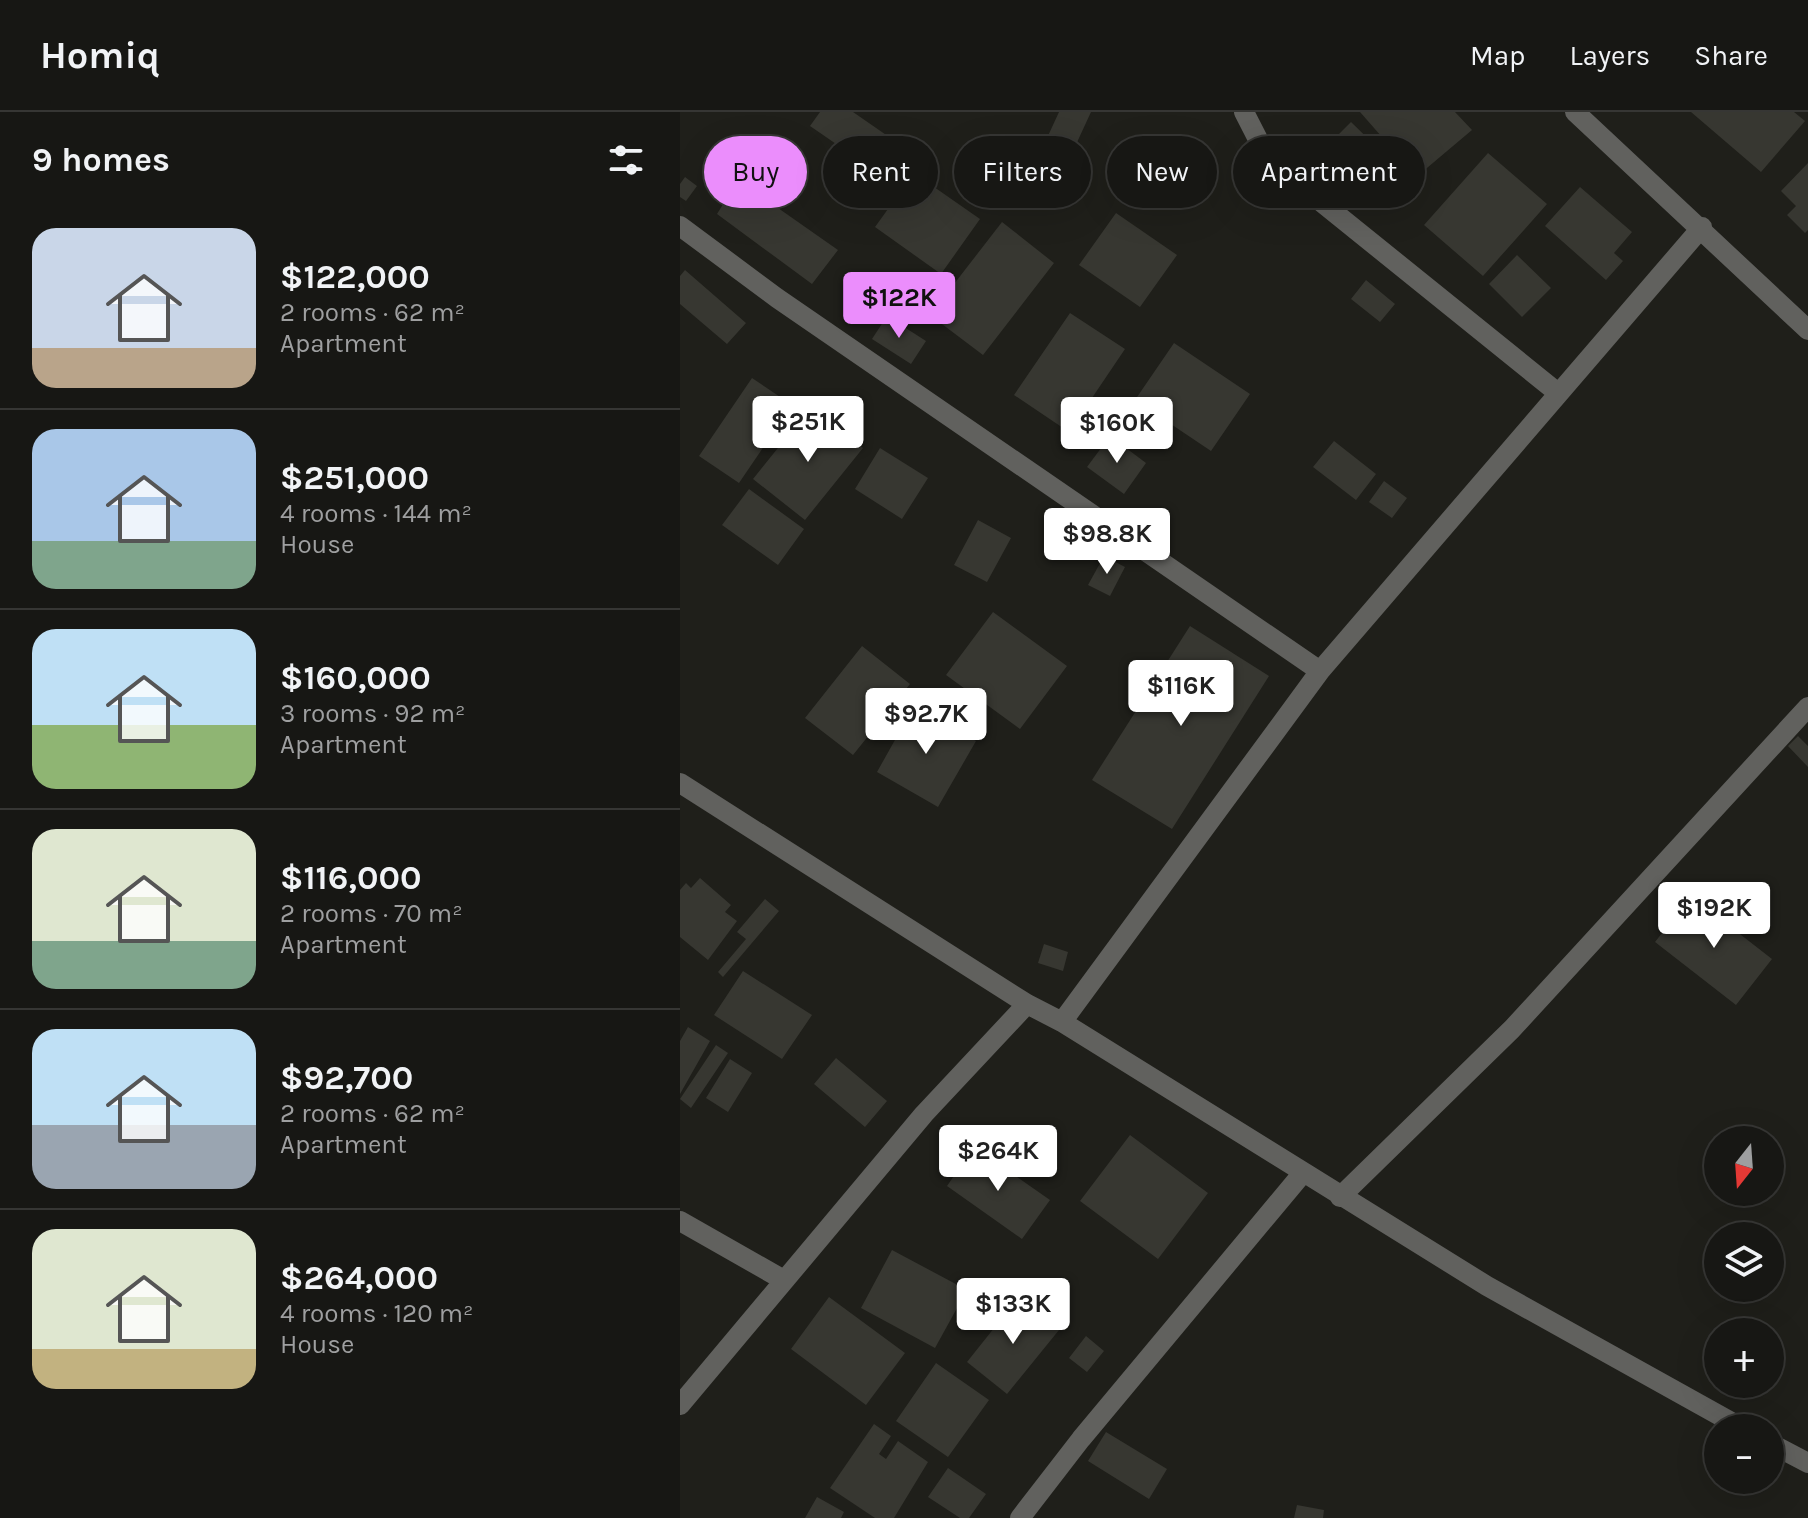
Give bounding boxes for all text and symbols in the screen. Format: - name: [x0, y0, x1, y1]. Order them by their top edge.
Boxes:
- text: Homiq: [40, 33, 160, 78]
- text: Map: [1470, 39, 1525, 72]
- text: Layers: [1569, 39, 1650, 72]
- text: Share: [1694, 39, 1768, 72]
- chip: Buy: [704, 136, 807, 208]
- chip: Rent: [823, 136, 938, 208]
- chip: Filters: [954, 136, 1091, 208]
- chip: New: [1107, 136, 1217, 208]
- chip: Apartment: [1233, 136, 1425, 208]
- icon: filters: [604, 138, 648, 182]
- text: 9 homes: [32, 140, 170, 180]
- text: $122,000: [280, 257, 430, 297]
- icon: home: [96, 260, 192, 356]
- pin: $122K: [843, 272, 955, 340]
- text: $122K: [861, 282, 937, 313]
- text: 2 rooms · 62 m²: [280, 297, 465, 328]
- text: Apartment: [280, 328, 407, 359]
- pin: $251K: [752, 396, 864, 464]
- pin: $160K: [1061, 397, 1173, 465]
- text: $251K: [770, 406, 846, 437]
- text: $160K: [1079, 407, 1155, 438]
- text: $251,000: [280, 458, 429, 498]
- icon: home: [96, 461, 192, 557]
- text: 4 rooms · 144 m²: [280, 498, 472, 529]
- pin: $98.8K: [1042, 508, 1172, 576]
- text: $98.8K: [1062, 518, 1152, 549]
- text: House: [280, 529, 354, 560]
- text: $160,000: [280, 658, 431, 698]
- pin: $116K: [1125, 660, 1237, 728]
- icon: home: [96, 661, 192, 757]
- text: $116K: [1146, 670, 1216, 701]
- pin: $92.7K: [861, 688, 991, 756]
- text: 3 rooms · 92 m²: [280, 698, 465, 729]
- text: $92.7K: [883, 698, 969, 729]
- text: Apartment: [280, 729, 407, 760]
- text: $116,000: [280, 858, 421, 898]
- icon: home: [96, 861, 192, 957]
- pin: $192K: [1658, 882, 1770, 950]
- text: $192K: [1676, 892, 1752, 923]
- text: 2 rooms · 70 m²: [280, 898, 463, 929]
- text: Apartment: [280, 929, 407, 960]
- text: $92,700: [280, 1058, 413, 1098]
- icon: home: [96, 1061, 192, 1157]
- text: 2 rooms · 62 m²: [280, 1098, 465, 1129]
- pin: $264K: [942, 1125, 1054, 1193]
- north arrow: [1704, 1126, 1784, 1206]
- map controls: [1704, 1126, 1784, 1494]
- text: Apartment: [280, 1129, 407, 1160]
- text: $264K: [957, 1135, 1039, 1166]
- button: layers: [1704, 1222, 1784, 1302]
- text: $264,000: [280, 1258, 438, 1298]
- icon: home: [96, 1261, 192, 1357]
- pin: $133K: [957, 1278, 1069, 1346]
- text: $133K: [975, 1288, 1051, 1319]
- text: 4 rooms · 120 m²: [280, 1298, 474, 1329]
- button: +: [1704, 1318, 1784, 1398]
- text: House: [280, 1329, 354, 1360]
- button: −: [1704, 1414, 1784, 1494]

